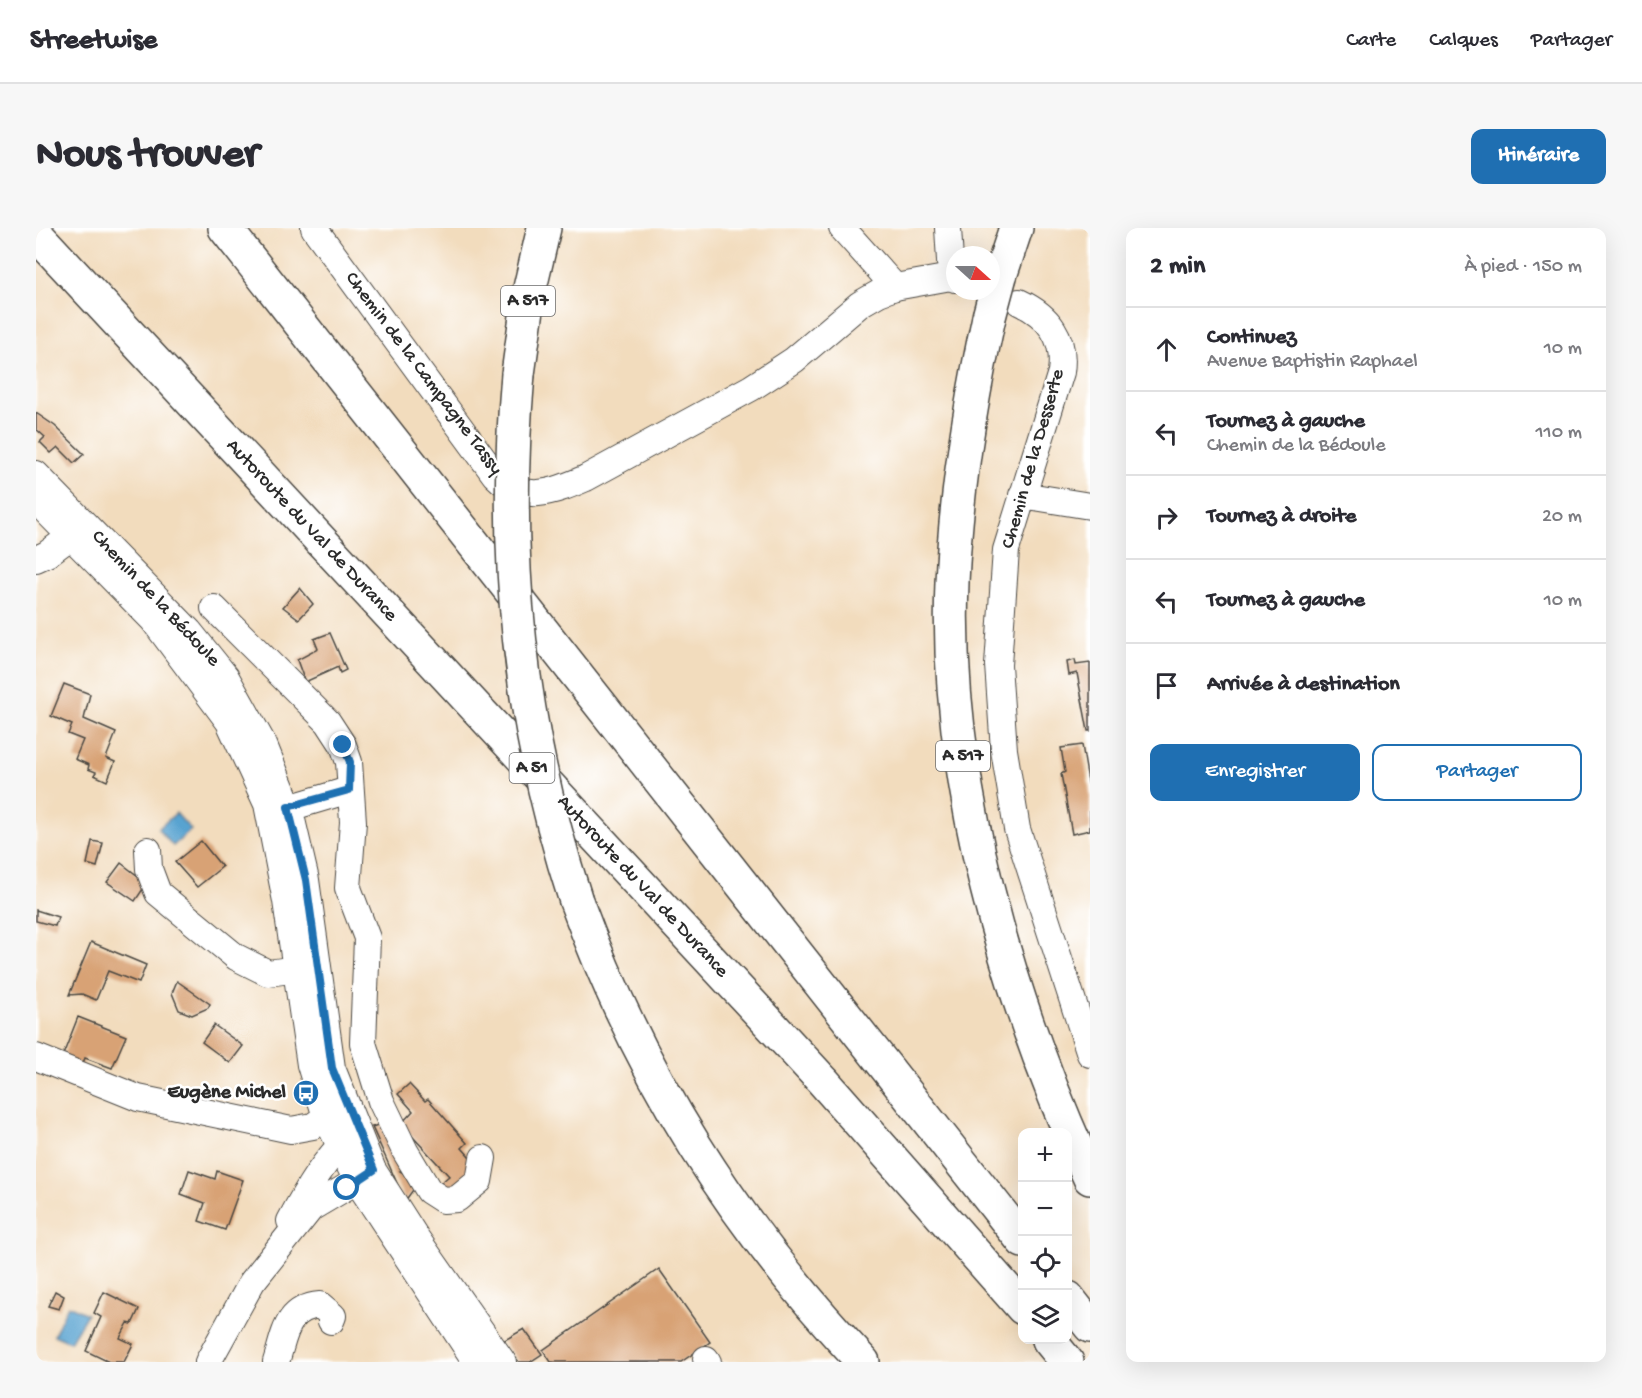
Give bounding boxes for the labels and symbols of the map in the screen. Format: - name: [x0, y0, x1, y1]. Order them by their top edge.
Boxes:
- north arrow: [946, 246, 1000, 300]
- street label: Chemin de la Campagne Tassy: [339, 268, 507, 480]
- road number: A 517: [501, 286, 555, 316]
- street label: Chemin de la Desserte: [997, 366, 1071, 551]
- street label: Autoroute du Val de Durance: [220, 435, 402, 627]
- street label: Chemin de la Bédoule: [86, 526, 225, 673]
- route end: [329, 731, 355, 757]
- road number: A 517: [936, 741, 990, 771]
- road number: A 51: [510, 753, 554, 783]
- street label: Autoroute du Val de Durance: [551, 791, 733, 983]
- bus stop icon: Eugène Michel: [291, 1078, 321, 1108]
- place label: Eugène Michel: [167, 1082, 287, 1105]
- route start: [333, 1174, 359, 1200]

